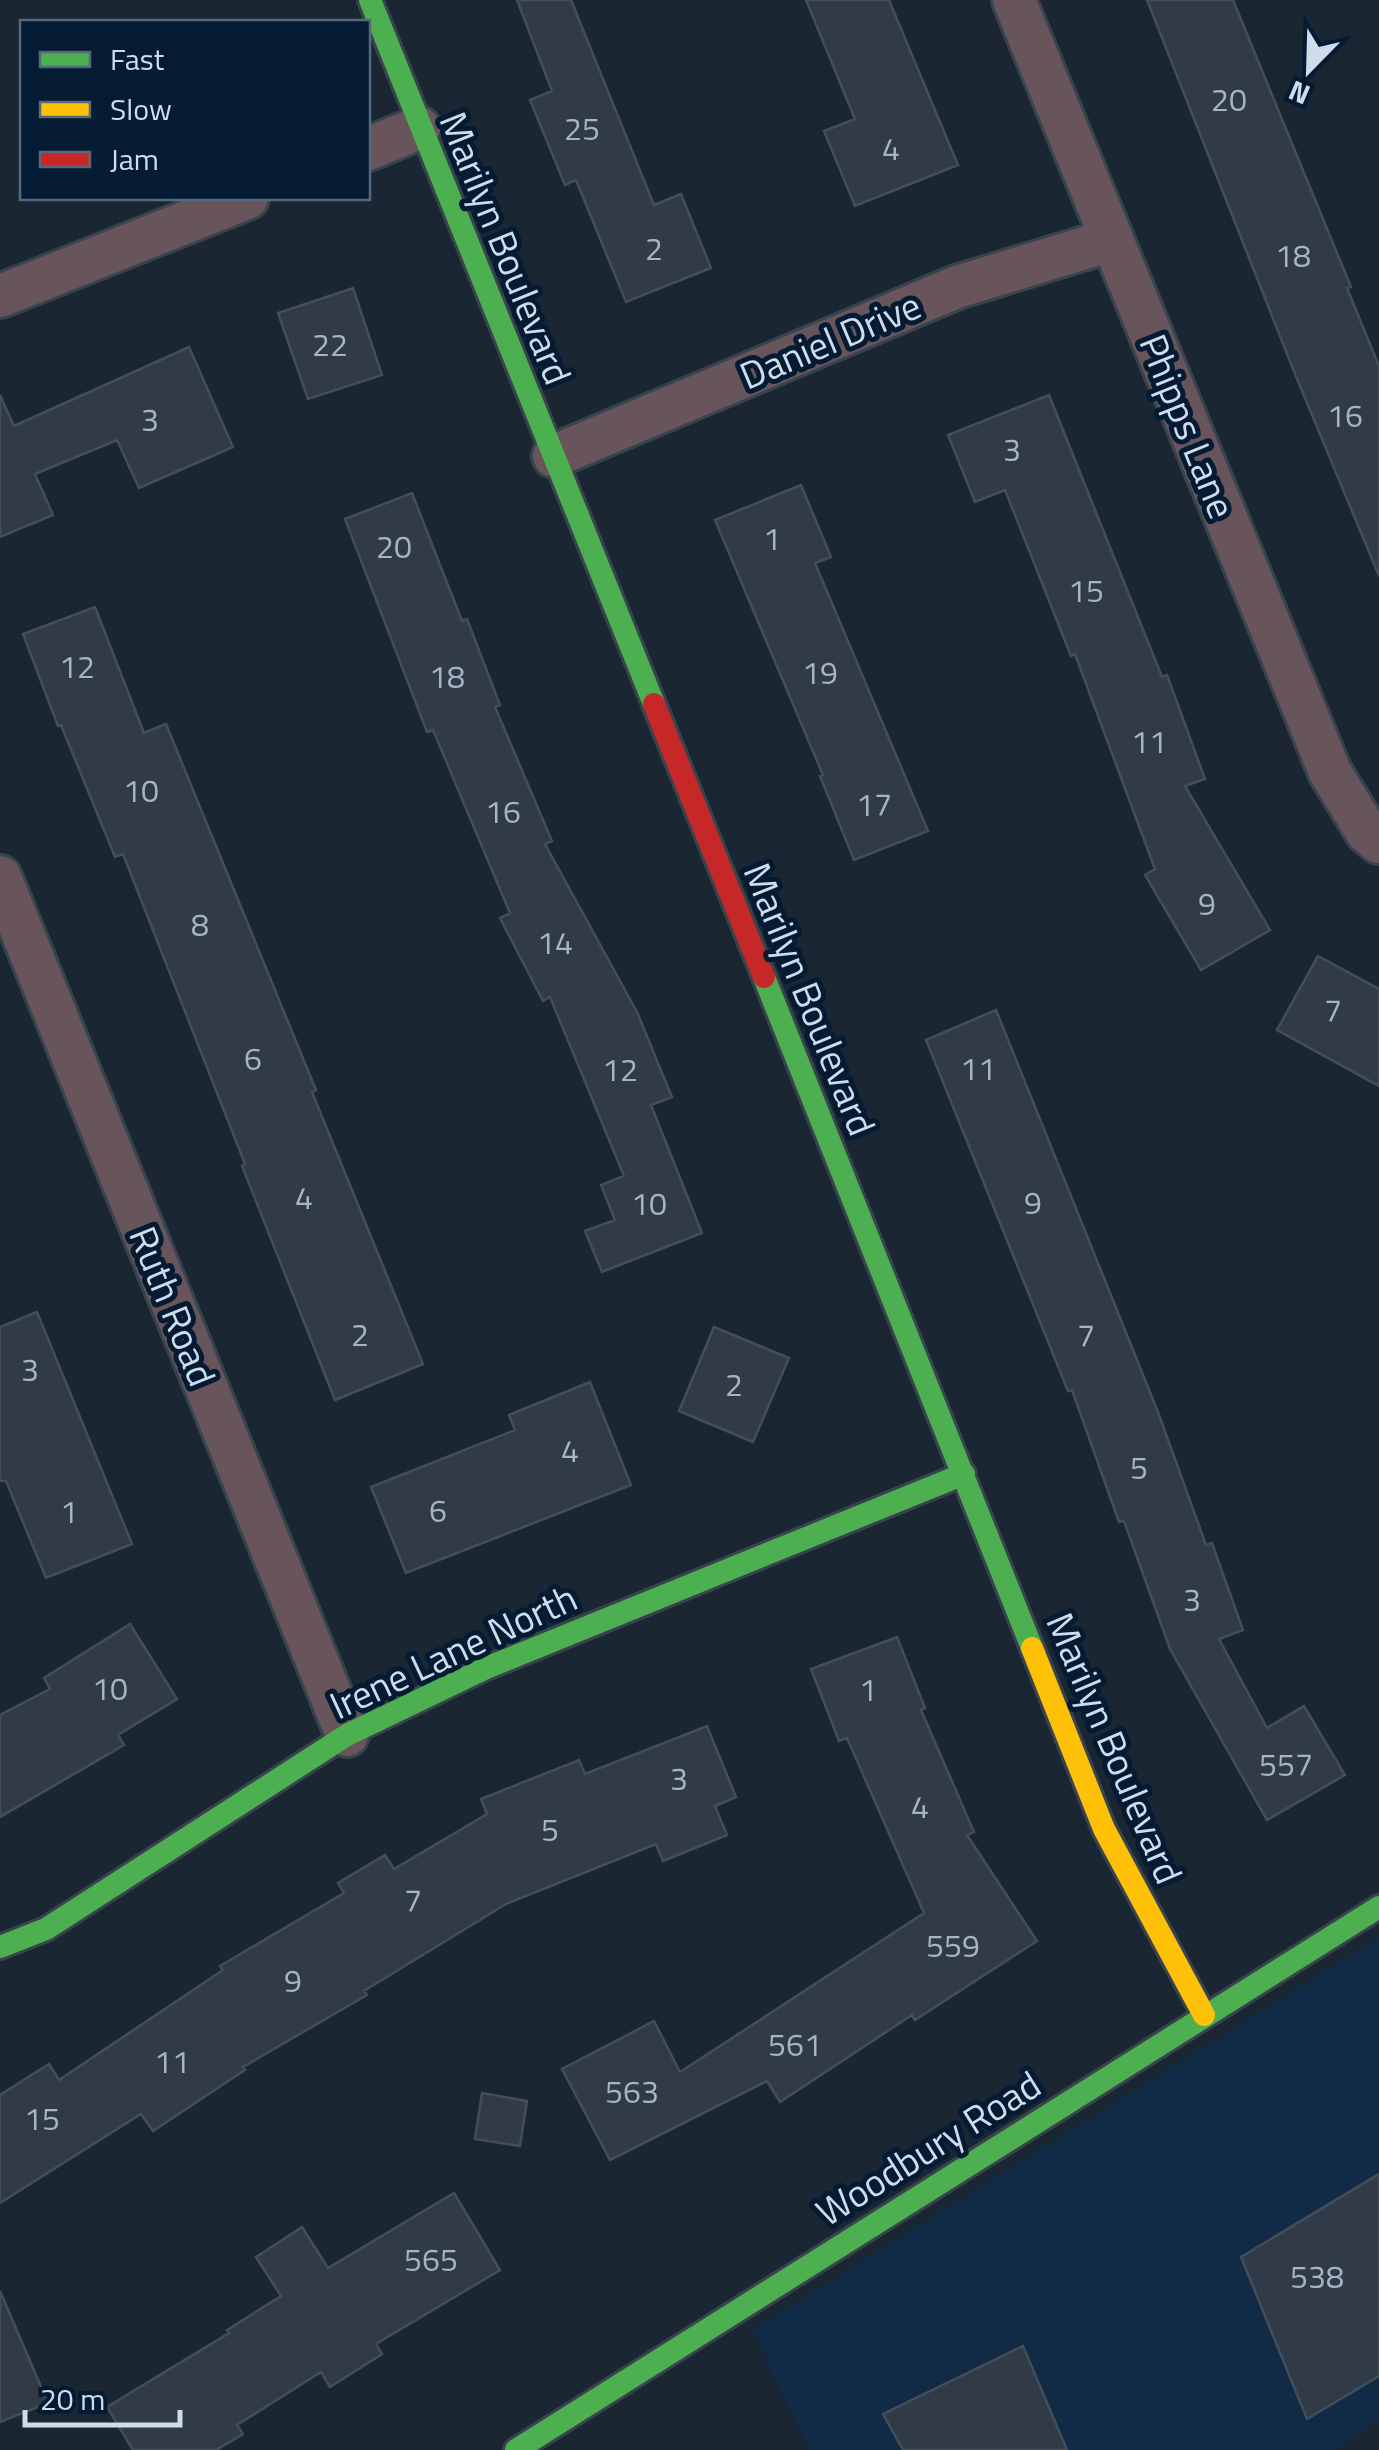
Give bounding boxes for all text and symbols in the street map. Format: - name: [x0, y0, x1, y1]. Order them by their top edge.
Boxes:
- legend: [20, 20, 370, 200]
- north arrow: [1259, 20, 1359, 120]
- text: Fast: [110, 36, 165, 82]
- text: N: [1282, 70, 1316, 117]
- house number: 20: [1211, 75, 1247, 123]
- text: Slow: [110, 86, 172, 132]
- street label: Marilyn Boulevard: [425, 103, 587, 393]
- house number: 25: [564, 104, 600, 152]
- house number: 4: [882, 124, 900, 172]
- text: Jam: [110, 136, 159, 182]
- house number: 2: [645, 224, 663, 272]
- house number: 18: [1275, 231, 1311, 279]
- street label: Daniel Drive: [730, 276, 930, 404]
- house number: 22: [312, 320, 348, 368]
- street label: Phipps Lane: [1125, 325, 1251, 527]
- house number: 16: [1327, 391, 1363, 439]
- house number: 3: [141, 395, 159, 443]
- house number: 3: [1003, 425, 1021, 473]
- house number: 1: [763, 514, 781, 562]
- house number: 20: [376, 522, 412, 570]
- house number: 15: [1068, 566, 1104, 614]
- house number: 12: [59, 642, 95, 690]
- house number: 19: [802, 648, 838, 696]
- house number: 18: [429, 652, 465, 700]
- house number: 11: [1131, 717, 1167, 765]
- house number: 10: [123, 766, 159, 814]
- house number: 17: [856, 780, 892, 828]
- house number: 16: [485, 787, 521, 835]
- street label: Marilyn Boulevard: [729, 854, 891, 1144]
- house number: 9: [1198, 879, 1216, 927]
- house number: 8: [191, 900, 209, 948]
- house number: 14: [537, 918, 573, 966]
- house number: 7: [1324, 986, 1342, 1034]
- house number: 6: [244, 1034, 262, 1082]
- house number: 11: [960, 1044, 996, 1092]
- house number: 12: [602, 1045, 638, 1093]
- house number: 4: [295, 1173, 313, 1221]
- house number: 9: [1024, 1178, 1042, 1226]
- house number: 10: [631, 1179, 667, 1227]
- street label: Ruth Road: [115, 1217, 231, 1395]
- house number: 2: [351, 1310, 369, 1358]
- house number: 7: [1077, 1311, 1095, 1359]
- house number: 3: [21, 1345, 39, 1393]
- house number: 2: [725, 1360, 743, 1408]
- house number: 4: [561, 1426, 579, 1474]
- house number: 5: [1130, 1443, 1148, 1491]
- house number: 6: [429, 1486, 447, 1534]
- house number: 1: [60, 1487, 78, 1535]
- street label: Irene Lane North: [320, 1568, 586, 1734]
- house number: 3: [1183, 1575, 1201, 1623]
- street label: Marilyn Boulevard: [1032, 1603, 1198, 1893]
- house number: 10: [92, 1664, 128, 1712]
- house number: 1: [859, 1665, 877, 1713]
- house number: 557: [1259, 1740, 1313, 1788]
- house number: 3: [670, 1754, 688, 1802]
- house number: 4: [911, 1782, 929, 1830]
- house number: 5: [541, 1805, 559, 1853]
- house number: 7: [404, 1876, 422, 1924]
- house number: 559: [926, 1921, 980, 1969]
- house number: 9: [284, 1956, 302, 2004]
- house number: 561: [768, 2020, 822, 2068]
- house number: 11: [154, 2037, 190, 2085]
- street label: Woodbury Road: [804, 2056, 1052, 2240]
- house number: 563: [605, 2067, 659, 2115]
- house number: 15: [24, 2094, 60, 2142]
- house number: 565: [404, 2235, 458, 2283]
- house number: 538: [1290, 2252, 1344, 2300]
- scale bar: [25, 2365, 180, 2427]
- text: 20 m: [40, 2376, 105, 2422]

